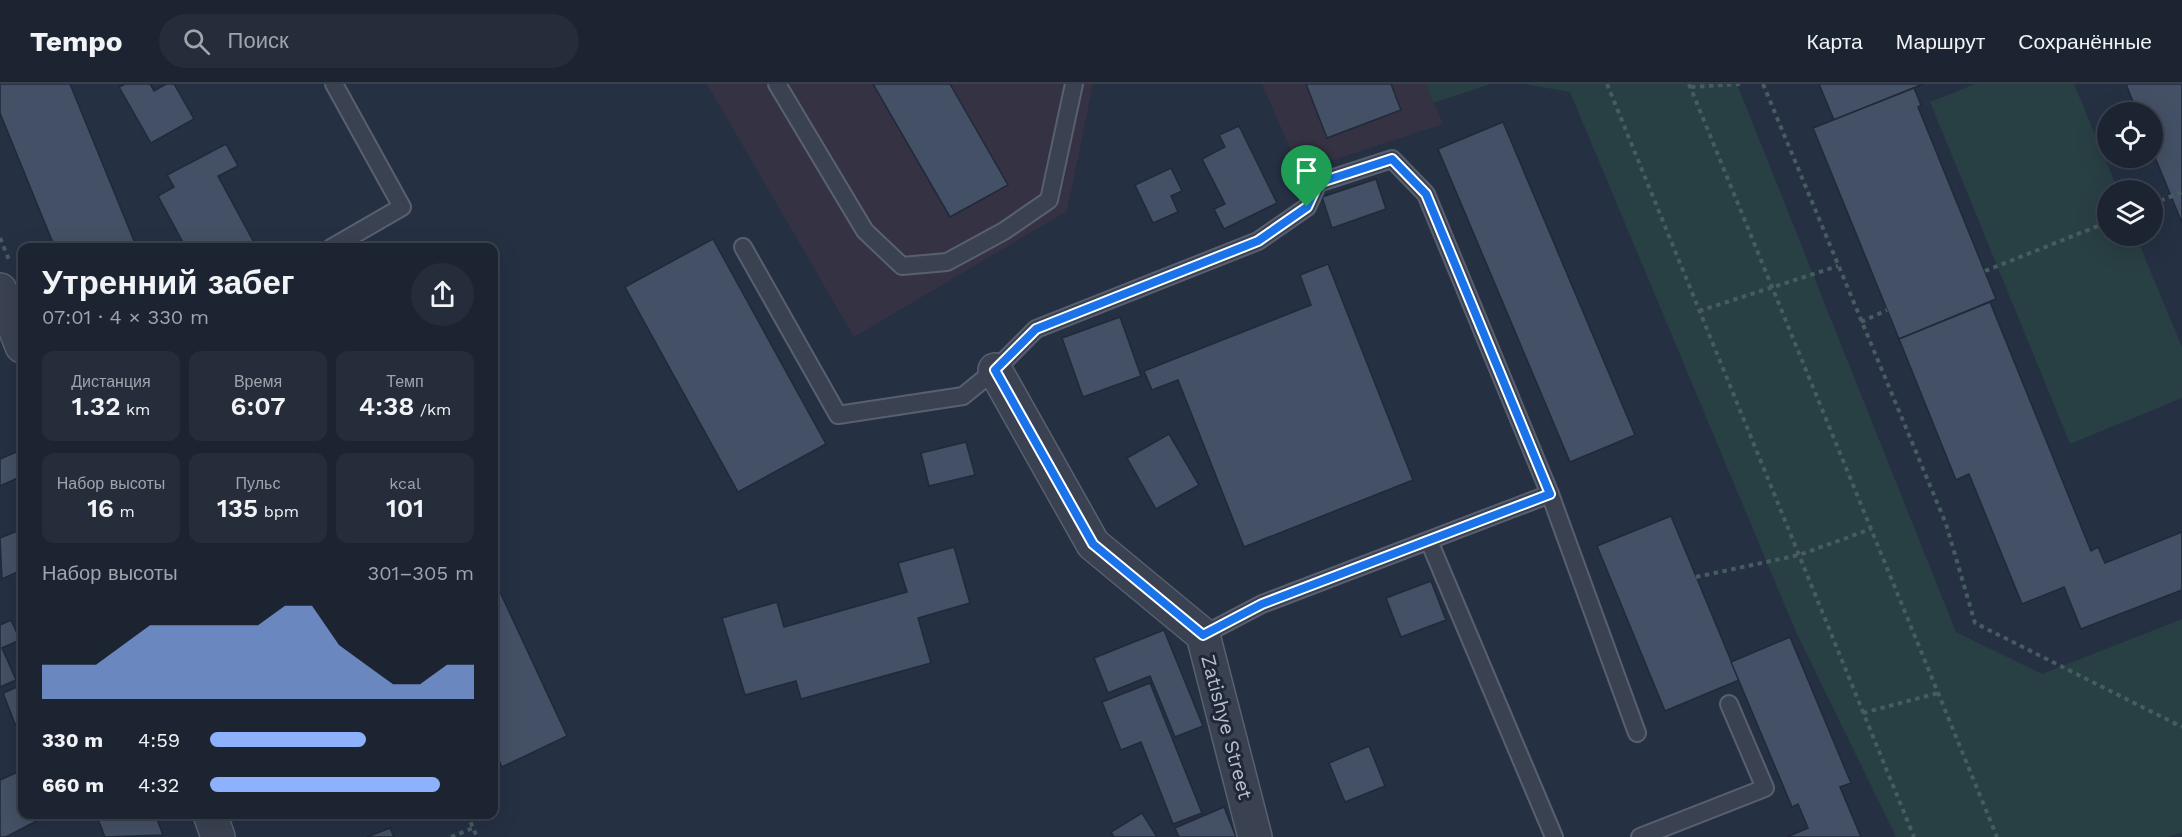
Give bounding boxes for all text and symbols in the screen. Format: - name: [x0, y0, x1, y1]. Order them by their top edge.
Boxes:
- search box: [159, 14, 579, 68]
- text: Tempo: [30, 25, 123, 58]
- icon: search: [180, 25, 213, 58]
- text: Поиск: [228, 28, 289, 53]
- text: Карта: [1807, 29, 1863, 54]
- text: Маршрут: [1896, 29, 1985, 54]
- text: Сохранённые: [2018, 29, 2152, 54]
- map controls: [2097, 102, 2163, 246]
- button: locate: [2097, 102, 2163, 168]
- pin: [1281, 145, 1332, 207]
- icon: arrive: [1290, 154, 1323, 187]
- button: layers: [2097, 180, 2163, 246]
- text: Утренний забег: [42, 263, 295, 302]
- button: share: [411, 263, 474, 326]
- text: 07:01 · 4 × 330 m: [42, 305, 209, 329]
- text: Дистанция: [71, 372, 151, 391]
- text: Время: [234, 372, 282, 391]
- text: Темп: [386, 372, 424, 391]
- text: 1.32: [72, 391, 121, 421]
- text: 6:07: [230, 391, 286, 421]
- text: 4:38: [359, 391, 415, 421]
- text: km: [121, 400, 150, 419]
- text: /km: [415, 400, 451, 419]
- text: Набор высоты: [57, 474, 165, 493]
- text: Пульс: [236, 474, 280, 493]
- text: kcal: [389, 474, 421, 493]
- text: 16: [87, 493, 114, 523]
- text: 135: [217, 493, 258, 523]
- text: 101: [386, 493, 424, 523]
- text: m: [114, 502, 135, 521]
- text: bpm: [258, 502, 299, 521]
- text: Набор высоты: [42, 561, 178, 585]
- text: 301–305 m: [367, 561, 474, 585]
- street label: Zatishye Street: [1196, 652, 1258, 803]
- text: 330 m: [42, 728, 103, 752]
- text: 4:59: [138, 728, 180, 752]
- text: 660 m: [42, 773, 104, 797]
- text: 4:32: [138, 773, 179, 797]

